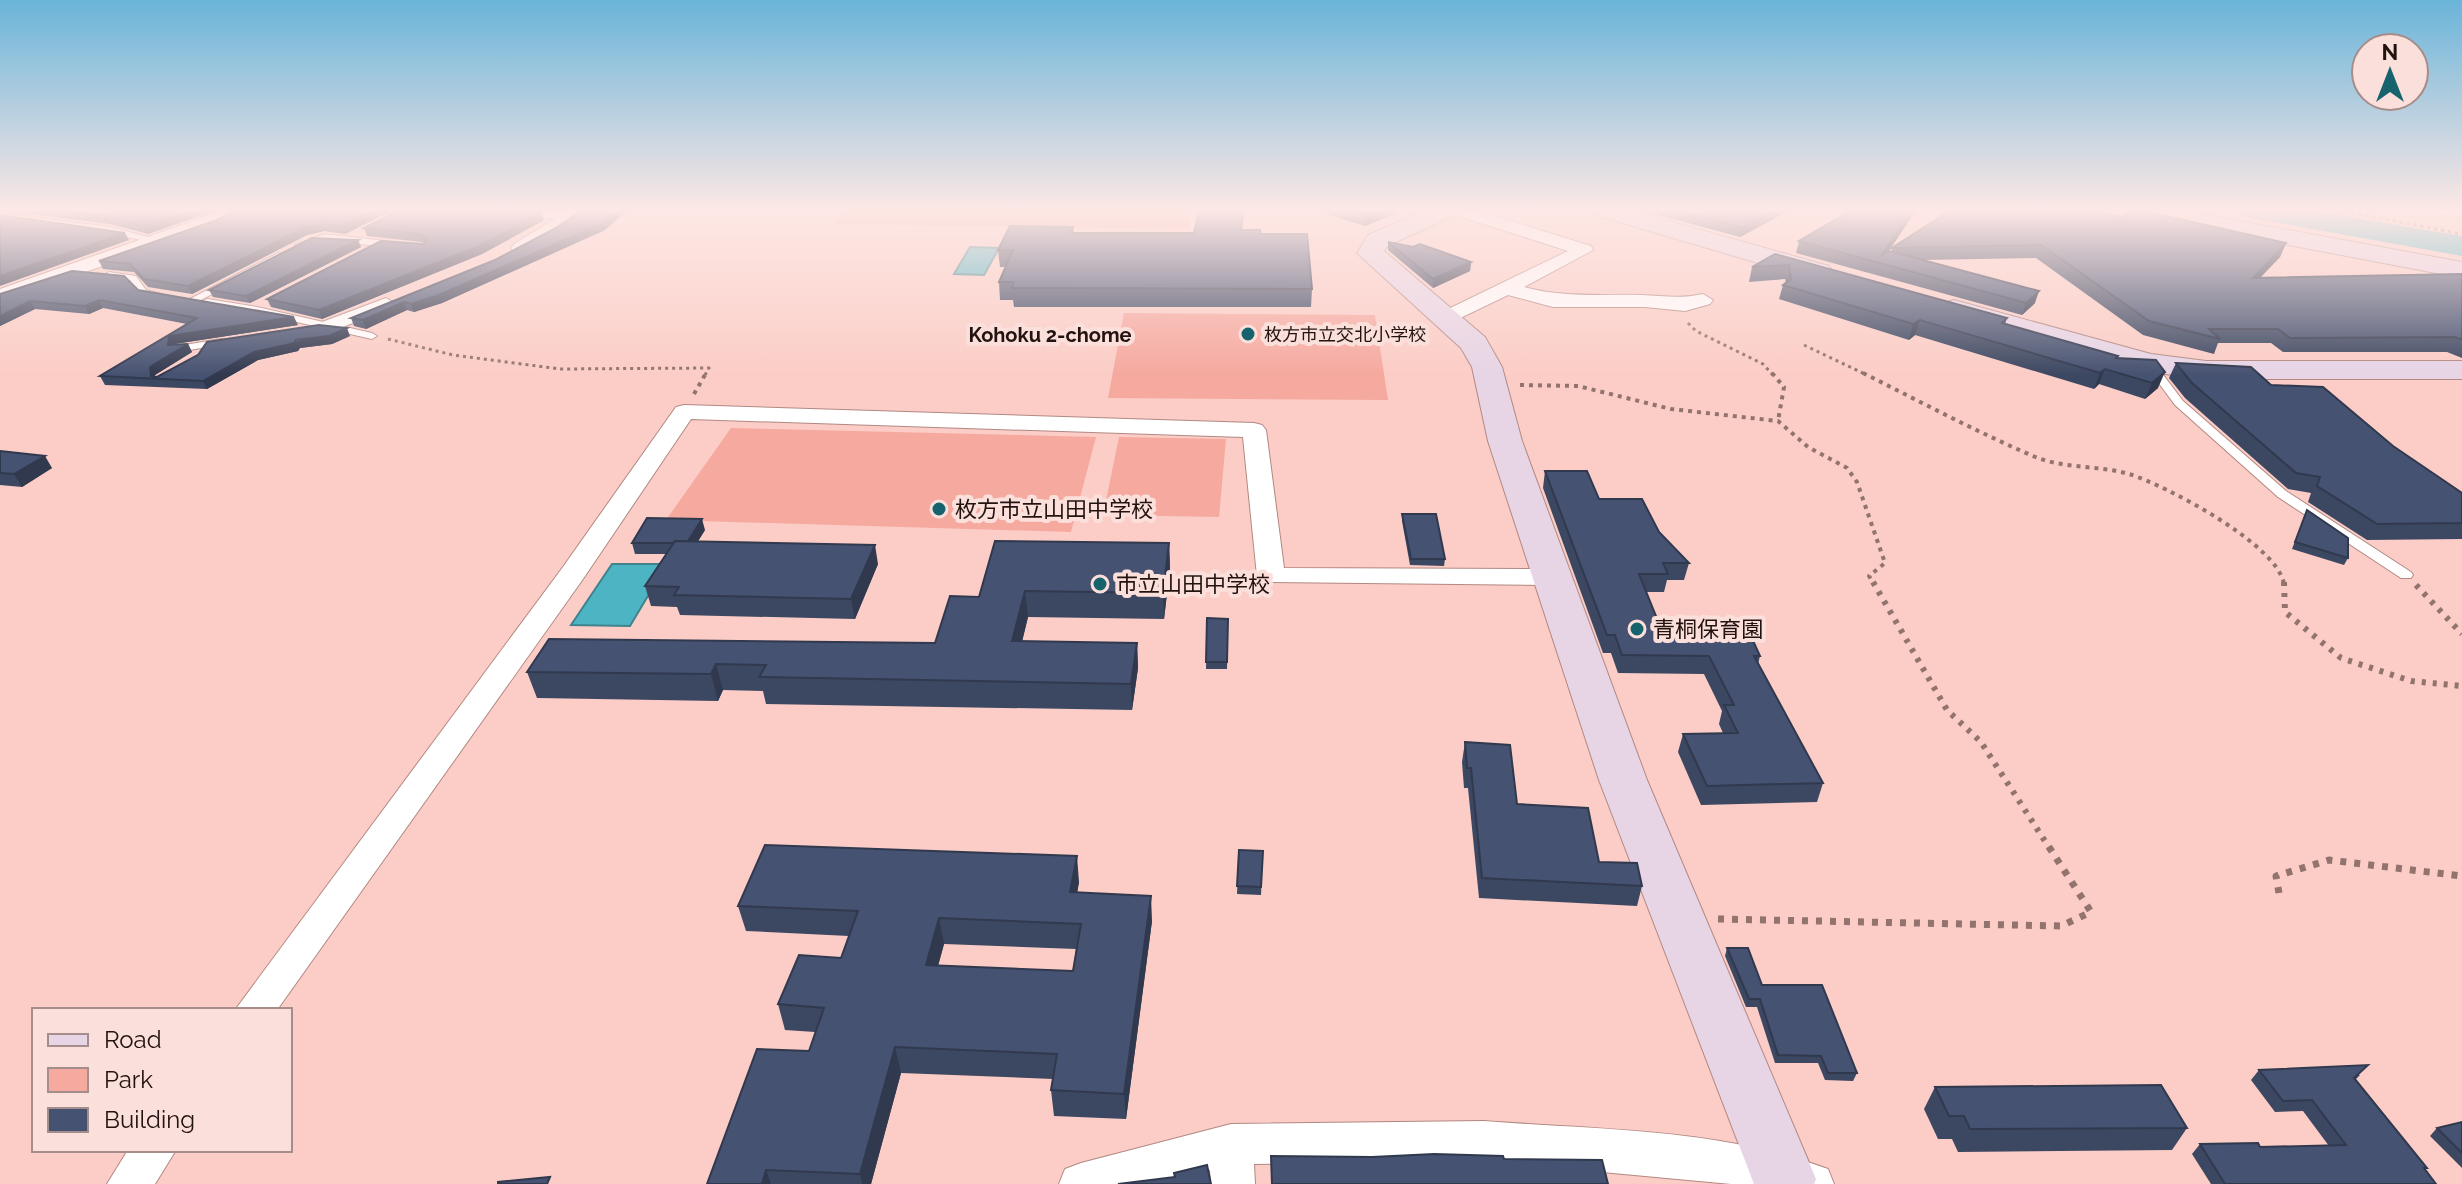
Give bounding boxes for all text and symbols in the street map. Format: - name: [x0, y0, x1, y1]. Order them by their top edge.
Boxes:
- north arrow: [2350, 32, 2430, 112]
- text: N: [2382, 39, 2398, 65]
- district label: Kohoku 2-chome: [968, 323, 1132, 347]
- place label: 枚方市立交北小学校: [1264, 324, 1426, 345]
- marker: 枚方市立交北小学校: [1239, 325, 1257, 343]
- place label: 枚方市立山田中学校: [955, 496, 1153, 522]
- marker: 枚方市立山田中学校: [930, 500, 948, 518]
- place label: 市立山田中学校: [1116, 571, 1270, 597]
- marker: 市立山田中学校: [1091, 575, 1109, 593]
- place label: 青桐保育園: [1653, 616, 1763, 642]
- marker: 青桐保育園: [1628, 620, 1646, 638]
- legend: [32, 1008, 292, 1152]
- text: Road: [104, 1025, 162, 1054]
- text: Park: [104, 1065, 153, 1094]
- text: Building: [104, 1105, 195, 1134]

